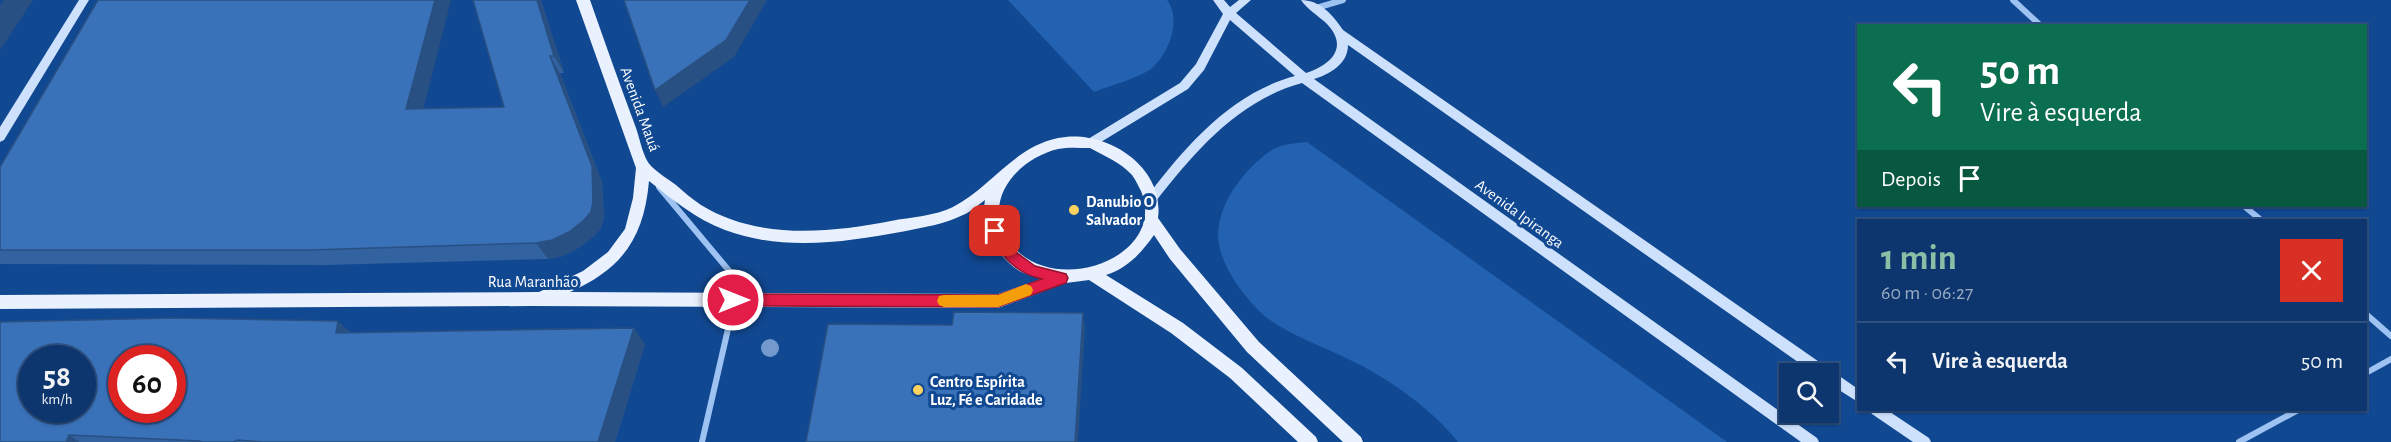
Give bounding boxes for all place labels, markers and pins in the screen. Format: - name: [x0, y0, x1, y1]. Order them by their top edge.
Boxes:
- place label: Danubio O Salvador: [1086, 194, 1154, 228]
- marker: Danubio O Salvador: [1067, 203, 1081, 217]
- pin: [969, 205, 1020, 256]
- place label: Centro Espírita Luz, Fé e Caridade: [930, 374, 1043, 408]
- marker: Centro Espírita Luz, Fé e Caridade: [911, 383, 925, 397]

